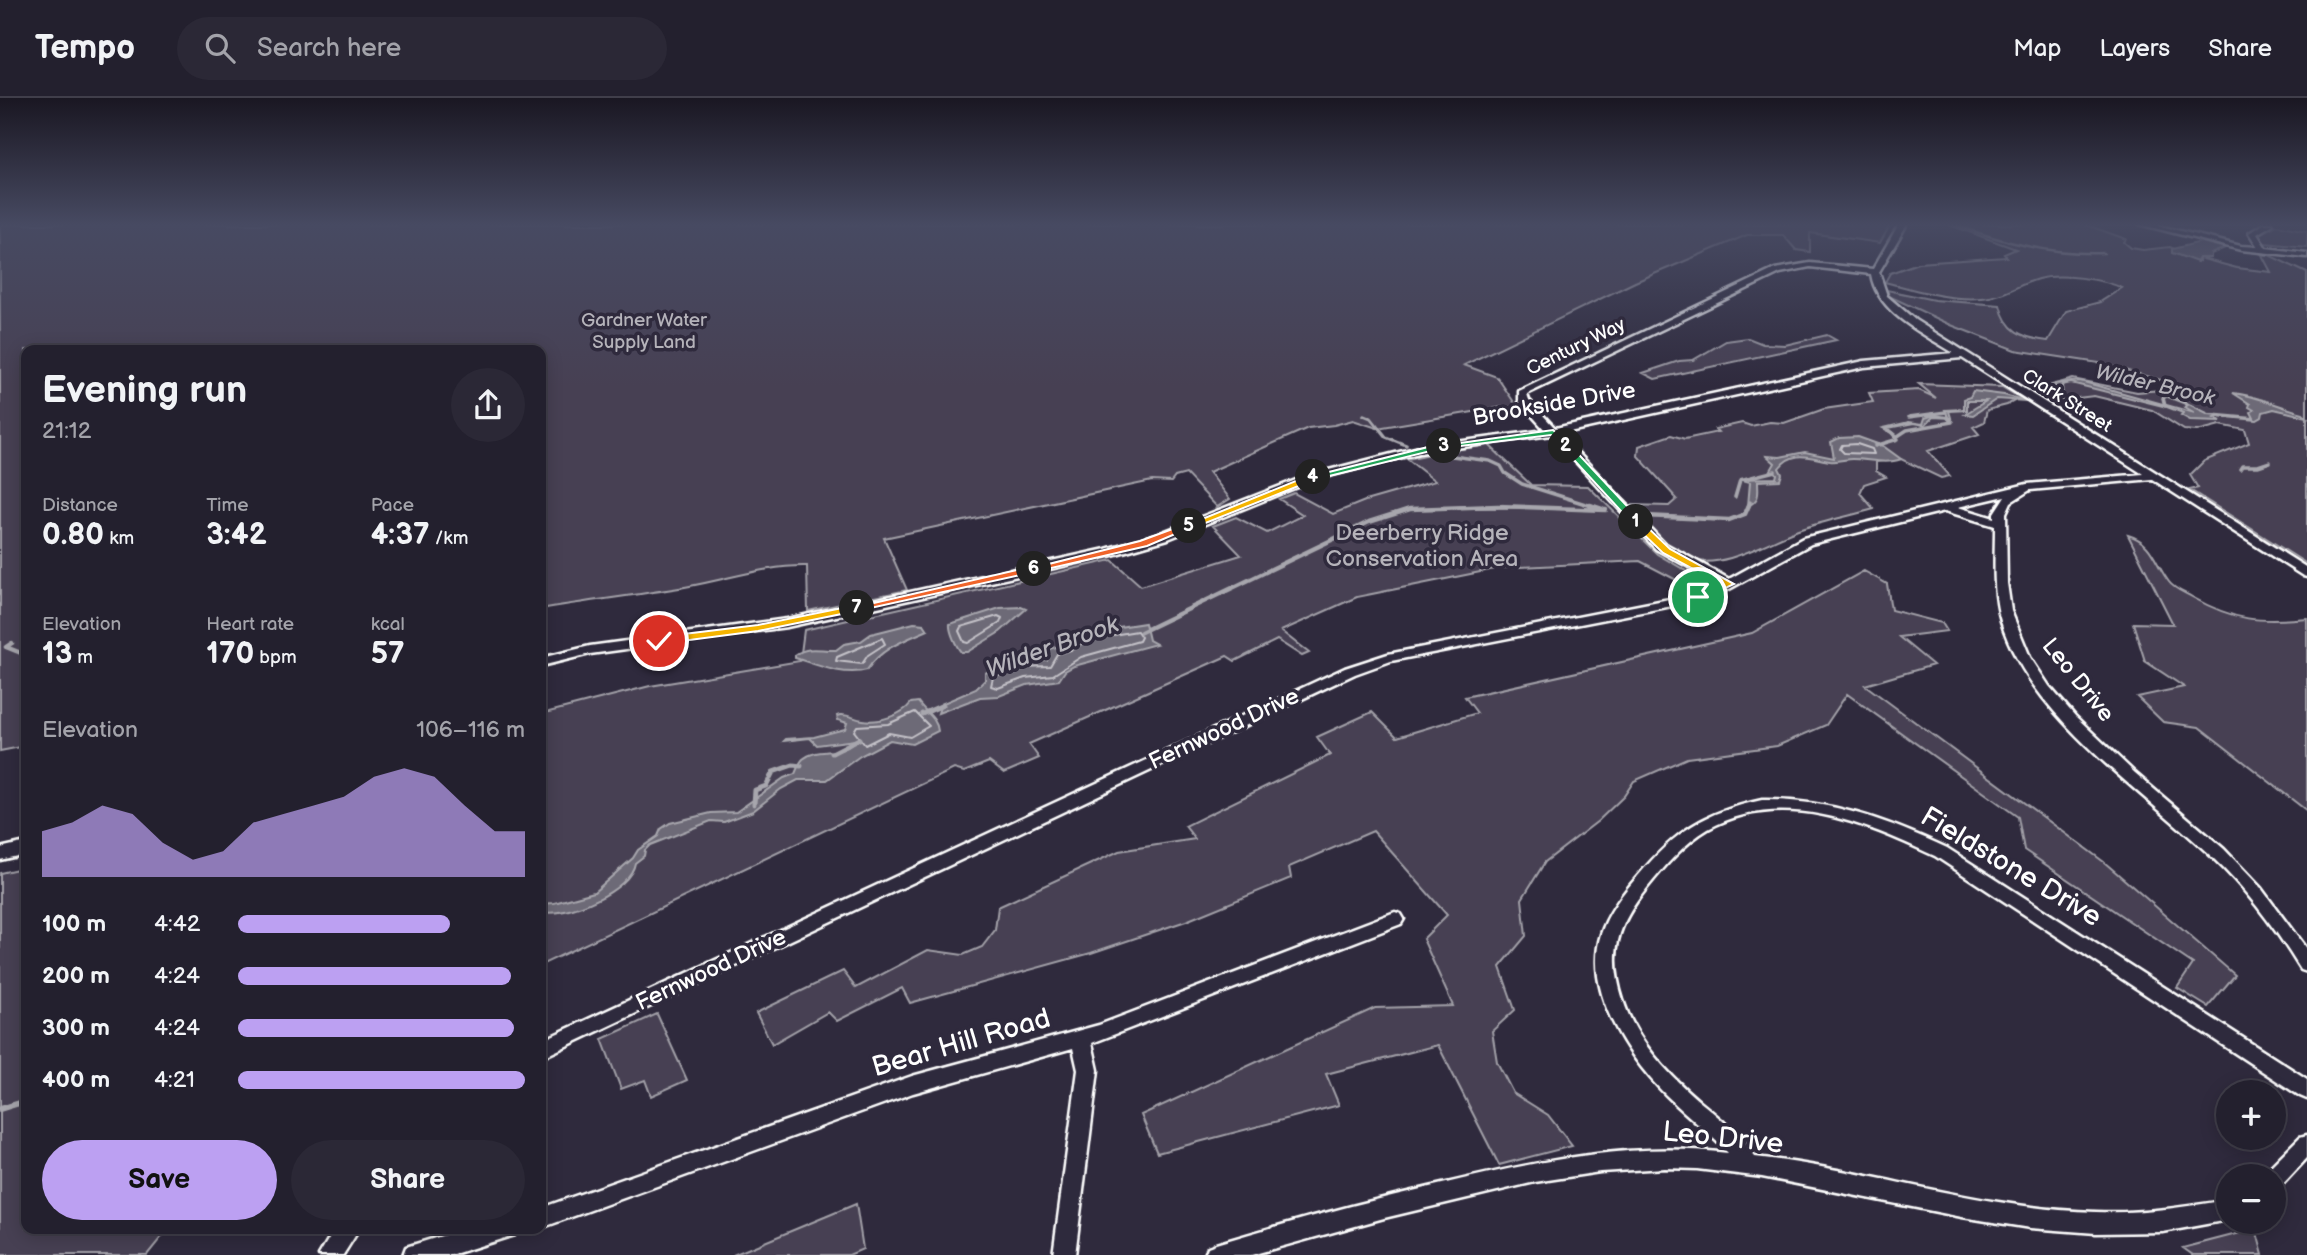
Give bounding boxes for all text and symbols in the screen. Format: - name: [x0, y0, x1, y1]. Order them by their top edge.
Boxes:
- search box: [177, 17, 667, 80]
- text: Tempo: [35, 28, 135, 68]
- icon: search: [201, 29, 239, 67]
- text: Search here: [257, 33, 401, 64]
- text: Map: [2013, 34, 2061, 63]
- text: Layers: [2099, 34, 2170, 63]
- text: Share: [2208, 34, 2272, 63]
- park label: Gardner Water Supply Land: [581, 309, 708, 354]
- street label: Century Way: [1523, 313, 1629, 381]
- water label: Wilder Brook: [2093, 359, 2218, 411]
- street label: Clark Street: [2018, 364, 2116, 438]
- text: Evening run: [42, 368, 247, 413]
- button: share: [451, 368, 525, 442]
- street label: Brookside Drive: [1470, 376, 1638, 432]
- text: 21:12: [42, 417, 91, 445]
- pin: 3: [1426, 428, 1462, 464]
- pin: 2: [1548, 428, 1584, 464]
- text: 3: [1438, 434, 1449, 457]
- text: 2: [1560, 434, 1571, 457]
- pin: 4: [1296, 460, 1330, 494]
- text: 4: [1307, 465, 1318, 488]
- text: Distance: [42, 494, 118, 517]
- text: Time: [206, 494, 248, 517]
- text: Pace: [371, 494, 414, 517]
- pin: 1: [1618, 504, 1654, 540]
- pin: 5: [1172, 508, 1206, 544]
- text: 1: [1632, 510, 1640, 533]
- text: 5: [1183, 514, 1194, 537]
- text: 0.80: [42, 517, 104, 553]
- text: 3:42: [206, 517, 267, 553]
- text: 4:37: [371, 517, 430, 553]
- park label: Deerberry Ridge Conservation Area: [1326, 519, 1518, 573]
- text: km: [104, 527, 134, 550]
- text: /km: [430, 527, 468, 550]
- pin: 6: [1016, 552, 1052, 587]
- text: 6: [1028, 557, 1039, 580]
- pin: [1668, 567, 1728, 627]
- icon: arrive: [1679, 578, 1717, 616]
- pin: 7: [840, 590, 874, 626]
- text: 7: [851, 596, 862, 619]
- water label: Wilder Brook: [982, 609, 1124, 684]
- pin: [629, 611, 689, 671]
- text: Elevation: [42, 613, 121, 636]
- text: Heart rate: [206, 613, 294, 636]
- text: kcal: [371, 613, 405, 636]
- icon: check: [640, 622, 678, 660]
- street label: Leo Drive: [2036, 633, 2120, 727]
- text: 13: [42, 636, 72, 672]
- text: 170: [206, 636, 254, 672]
- text: 57: [371, 636, 405, 672]
- text: m: [72, 646, 93, 669]
- text: bpm: [254, 646, 297, 669]
- street label: Fernwood Drive: [1144, 682, 1304, 776]
- text: Elevation: [42, 716, 138, 744]
- text: 106–116 m: [416, 716, 525, 744]
- street label: Fieldstone Drive: [1915, 800, 2107, 934]
- text: 100 m: [42, 910, 106, 938]
- text: 4:42: [154, 910, 200, 938]
- street label: Fernwood Drive: [631, 923, 791, 1017]
- text: 200 m: [42, 962, 110, 990]
- text: 4:24: [154, 962, 200, 990]
- street label: Bear Hill Road: [868, 1002, 1054, 1084]
- text: 300 m: [42, 1014, 110, 1042]
- text: 4:24: [154, 1014, 200, 1042]
- text: 400 m: [42, 1066, 110, 1094]
- text: 4:21: [154, 1066, 195, 1094]
- map controls: [2216, 1080, 2286, 1234]
- button: +: [2216, 1080, 2286, 1150]
- street label: Leo Drive: [1661, 1115, 1785, 1161]
- button: Save: [42, 1140, 277, 1220]
- button: Share: [291, 1140, 525, 1220]
- button: −: [2216, 1164, 2286, 1234]

